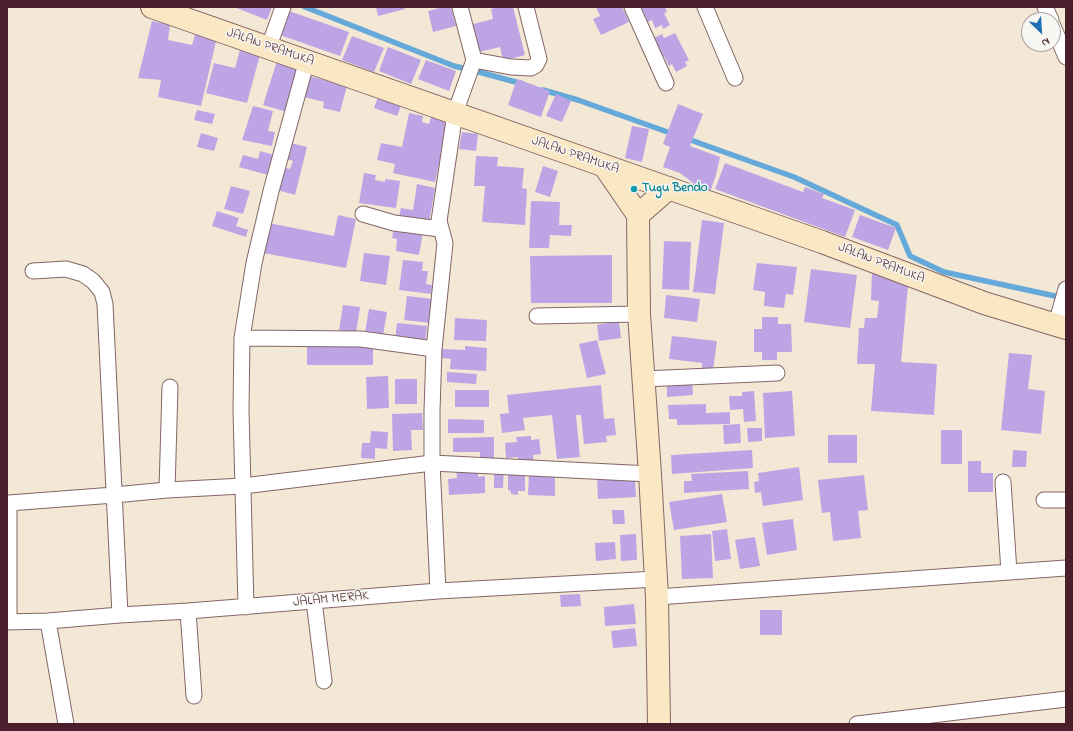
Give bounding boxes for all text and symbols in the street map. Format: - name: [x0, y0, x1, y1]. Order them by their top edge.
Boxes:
- north arrow: [1021, 12, 1061, 52]
- street label: JALAN PRAMUKA: [224, 26, 316, 70]
- text: N: [1039, 33, 1052, 51]
- street label: JALAN PRAMUKA: [529, 134, 621, 178]
- place label: Tugu Bendo: [642, 181, 708, 197]
- marker: Tugu Bendo: [629, 184, 639, 194]
- street label: JALAN PRAMUKA: [835, 240, 927, 288]
- street label: JALAM MERAK: [293, 589, 369, 611]

